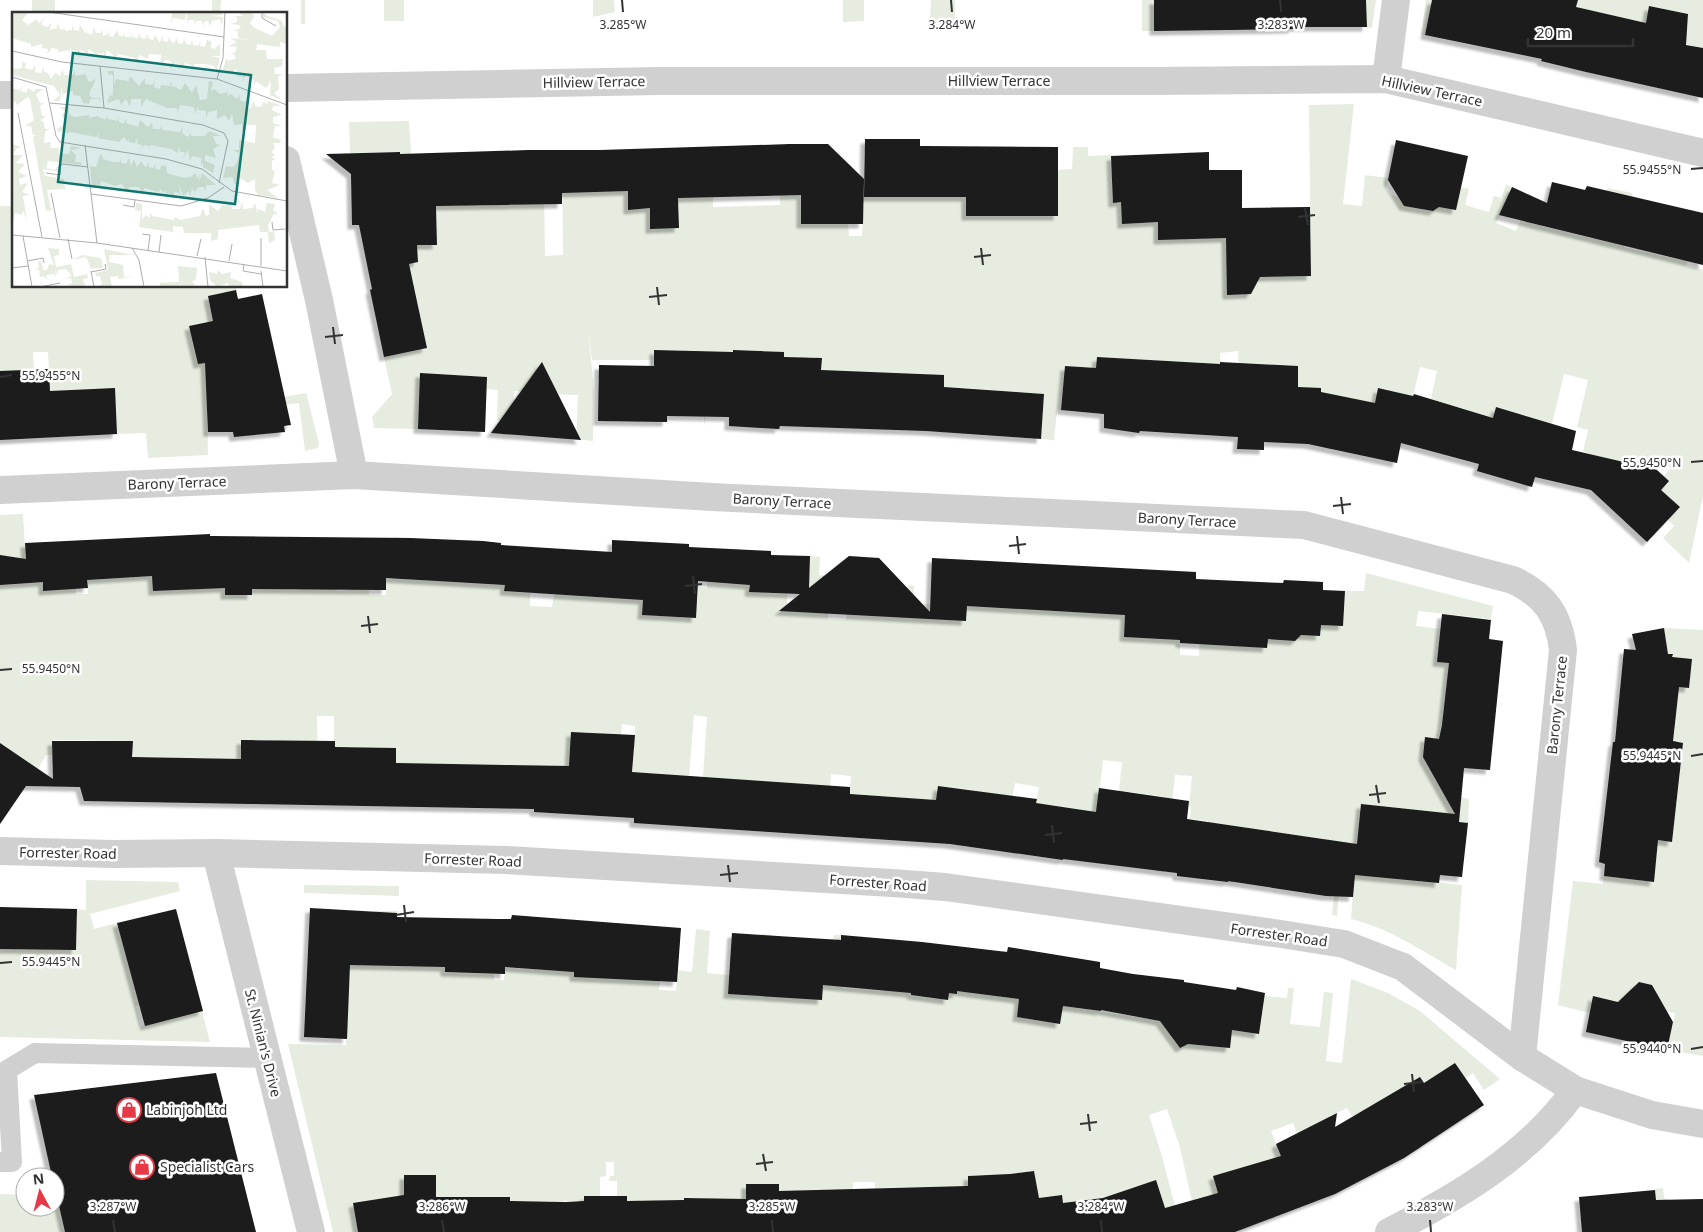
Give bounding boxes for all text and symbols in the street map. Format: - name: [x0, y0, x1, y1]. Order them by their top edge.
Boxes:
- inset map: [12, 12, 288, 288]
- scale bar: [1528, 15, 1633, 47]
- text: 3.285°W: [600, 16, 646, 33]
- text: 3.284°W: [929, 16, 975, 33]
- text: 3.283°W: [1258, 16, 1304, 33]
- text: 20 m: [1536, 22, 1571, 42]
- street label: Hillview Terrace: [543, 71, 646, 92]
- street label: Hillview Terrace: [948, 71, 1050, 90]
- street label: Hillview Terrace: [1380, 71, 1484, 110]
- text: 55.9455°N: [1623, 161, 1681, 178]
- text: 55.9455°N: [22, 367, 80, 384]
- text: 55.9450°N: [1623, 454, 1681, 471]
- street label: Barony Terrace: [127, 471, 227, 494]
- street label: Barony Terrace: [732, 488, 832, 513]
- street label: Barony Terrace: [1137, 507, 1237, 532]
- street label: Barony Terrace: [1542, 655, 1571, 755]
- text: 55.9450°N: [22, 660, 80, 677]
- text: 55.9445°N: [1623, 747, 1681, 764]
- street label: Forrester Road: [19, 842, 117, 863]
- street label: Forrester Road: [424, 848, 522, 871]
- street label: Forrester Road: [829, 870, 927, 895]
- street label: Forrester Road: [1229, 918, 1329, 951]
- text: 55.9445°N: [22, 953, 80, 970]
- street label: St. Ninian's Drive: [241, 987, 286, 1099]
- text: 55.9440°N: [1623, 1040, 1681, 1057]
- shop icon: Labinjoh Ltd: [116, 1097, 142, 1123]
- place label: Labinjoh Ltd: [146, 1100, 227, 1119]
- shop icon: Specialist Cars: [129, 1154, 155, 1180]
- place label: Specialist Cars: [160, 1157, 254, 1176]
- north arrow: [15, 1167, 65, 1217]
- text: N: [32, 1168, 45, 1189]
- text: 3.287°W: [90, 1198, 136, 1215]
- text: 3.286°W: [419, 1198, 465, 1215]
- text: 3.285°W: [749, 1198, 795, 1215]
- text: 3.284°W: [1078, 1198, 1124, 1215]
- text: 3.283°W: [1407, 1198, 1453, 1215]

